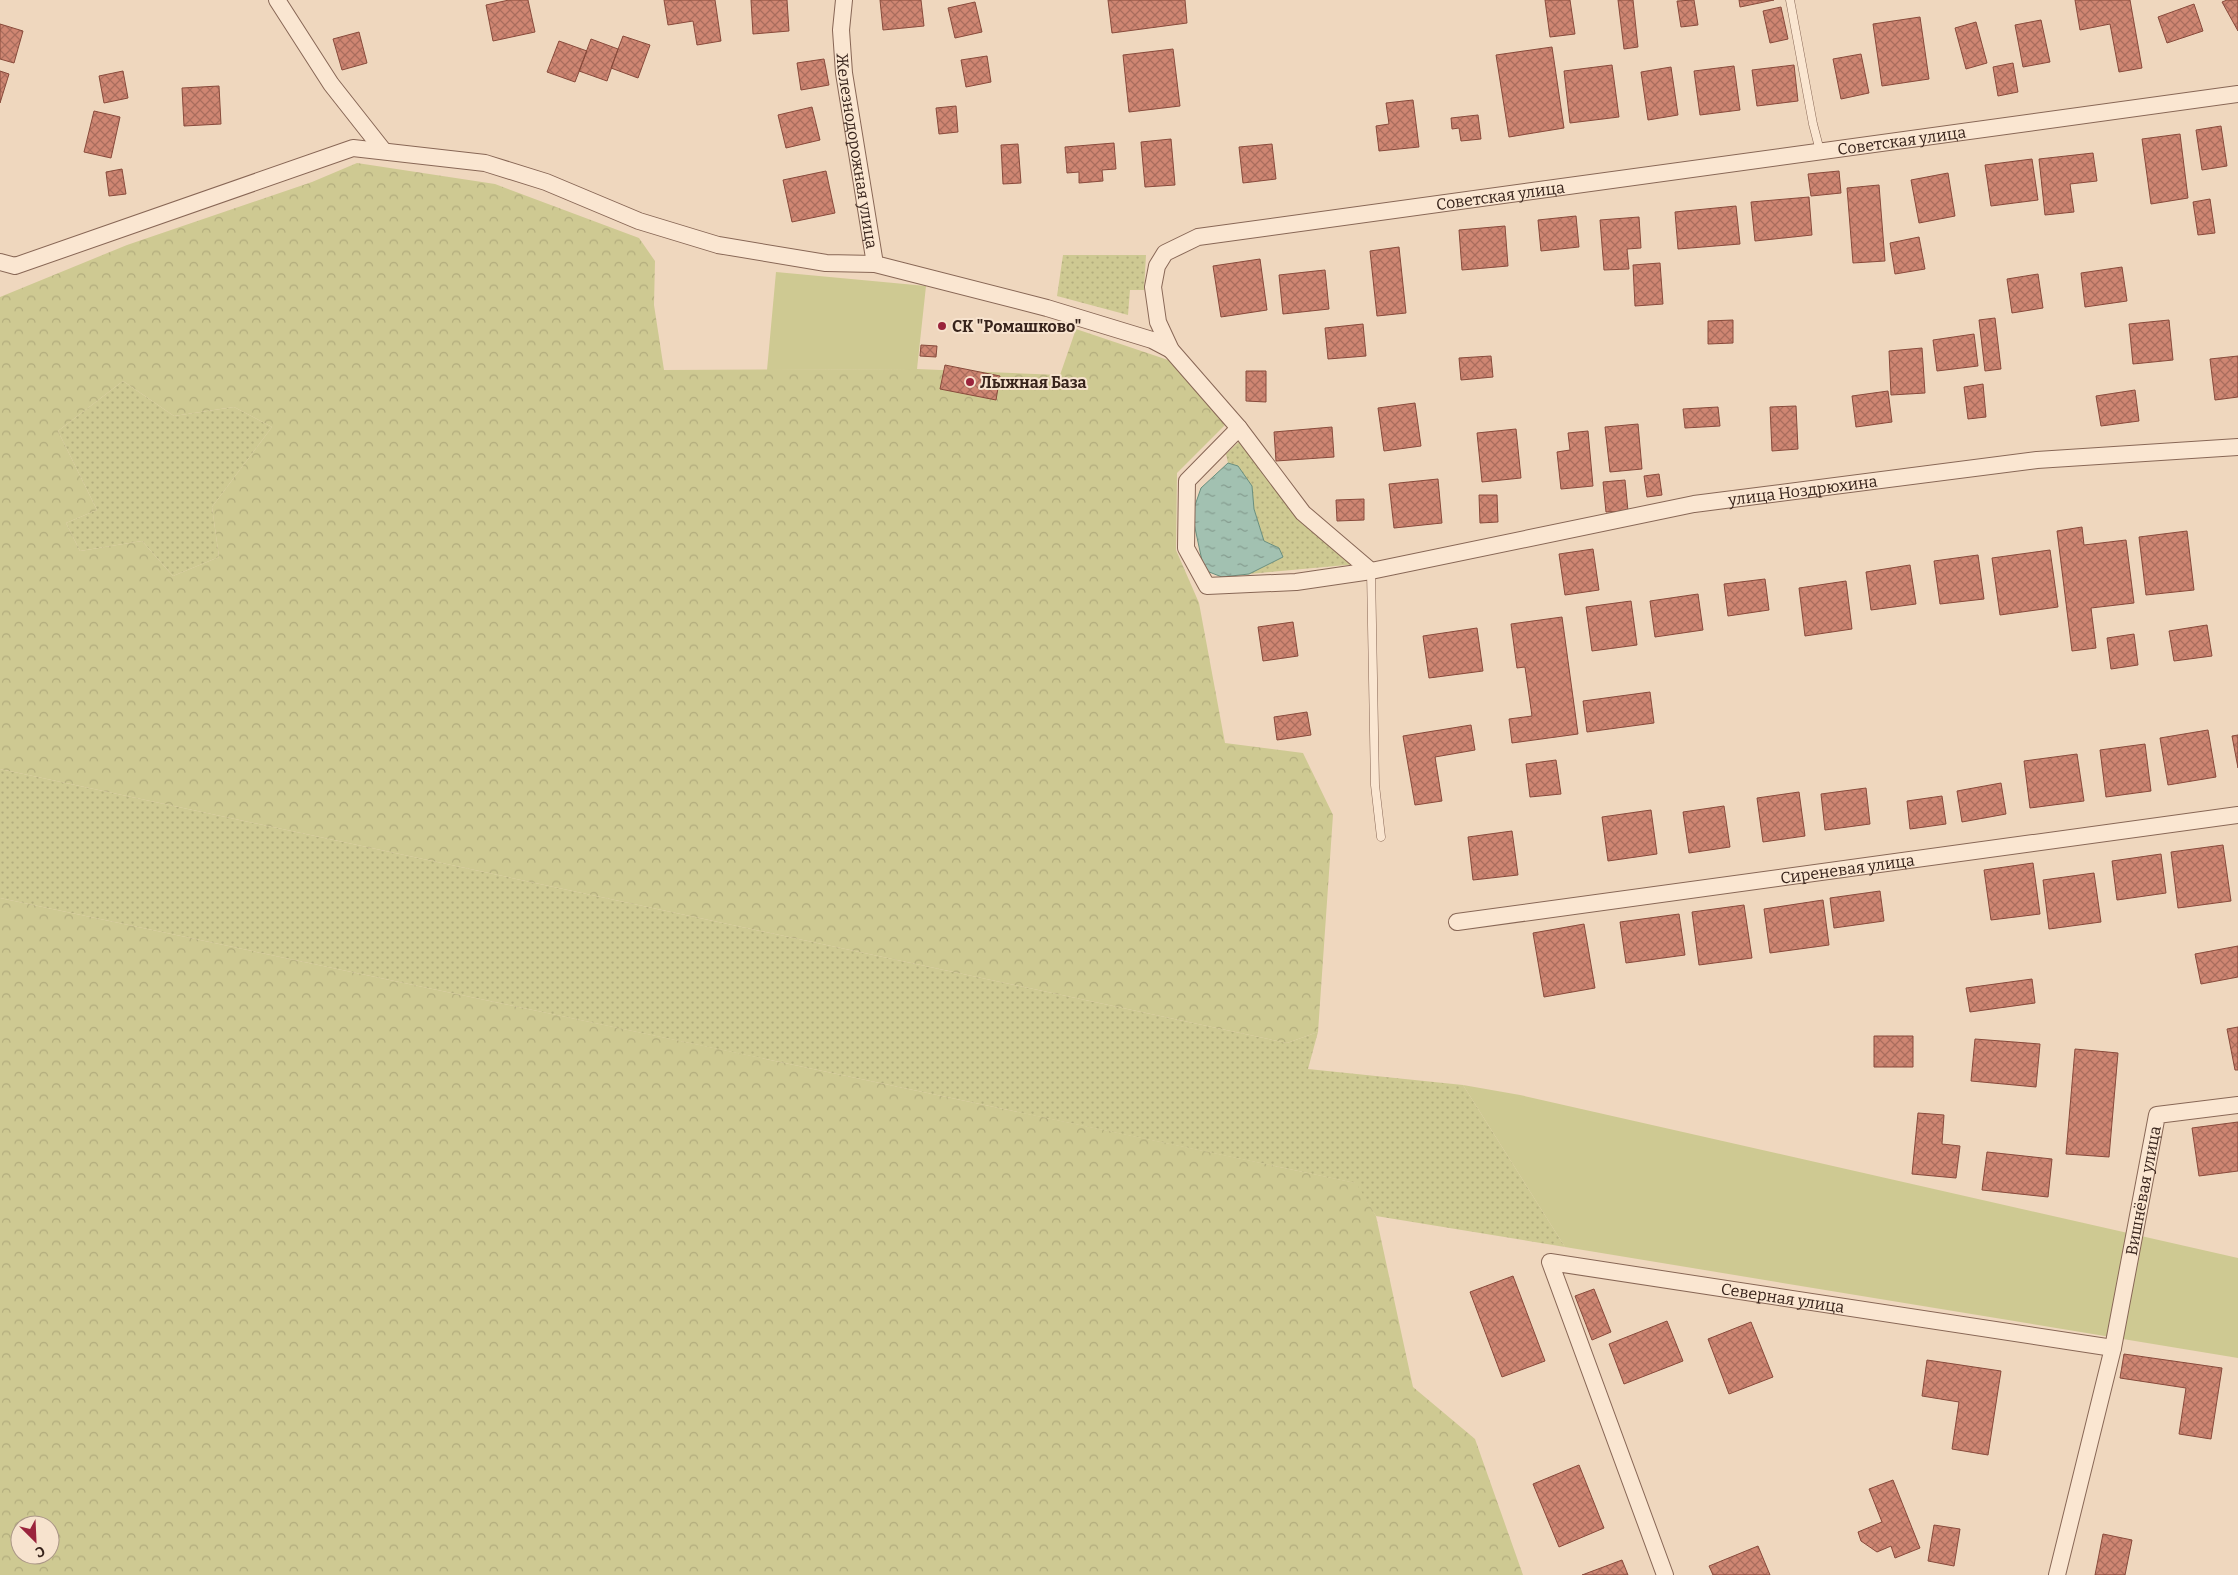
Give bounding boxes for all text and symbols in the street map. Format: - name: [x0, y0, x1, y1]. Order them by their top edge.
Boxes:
- street label: Железнодорожная улица: [833, 52, 882, 250]
- street label: Советская улица: [1836, 122, 1967, 159]
- street label: Советская улица: [1435, 177, 1566, 214]
- place label: СК "Ромашково": [952, 317, 1081, 336]
- marker: СК "Ромашково": [936, 320, 948, 332]
- place label: Лыжная База: [980, 373, 1087, 392]
- marker: Лыжная База: [964, 376, 976, 388]
- street label: улица Ноздрюхина: [1726, 471, 1879, 509]
- street label: Сиреневая улица: [1779, 850, 1916, 887]
- street label: Вишнёвая улица: [2121, 1124, 2164, 1257]
- street label: Северная улица: [1720, 1279, 1846, 1316]
- north arrow: [10, 1515, 60, 1565]
- text: С: [32, 1542, 48, 1561]

